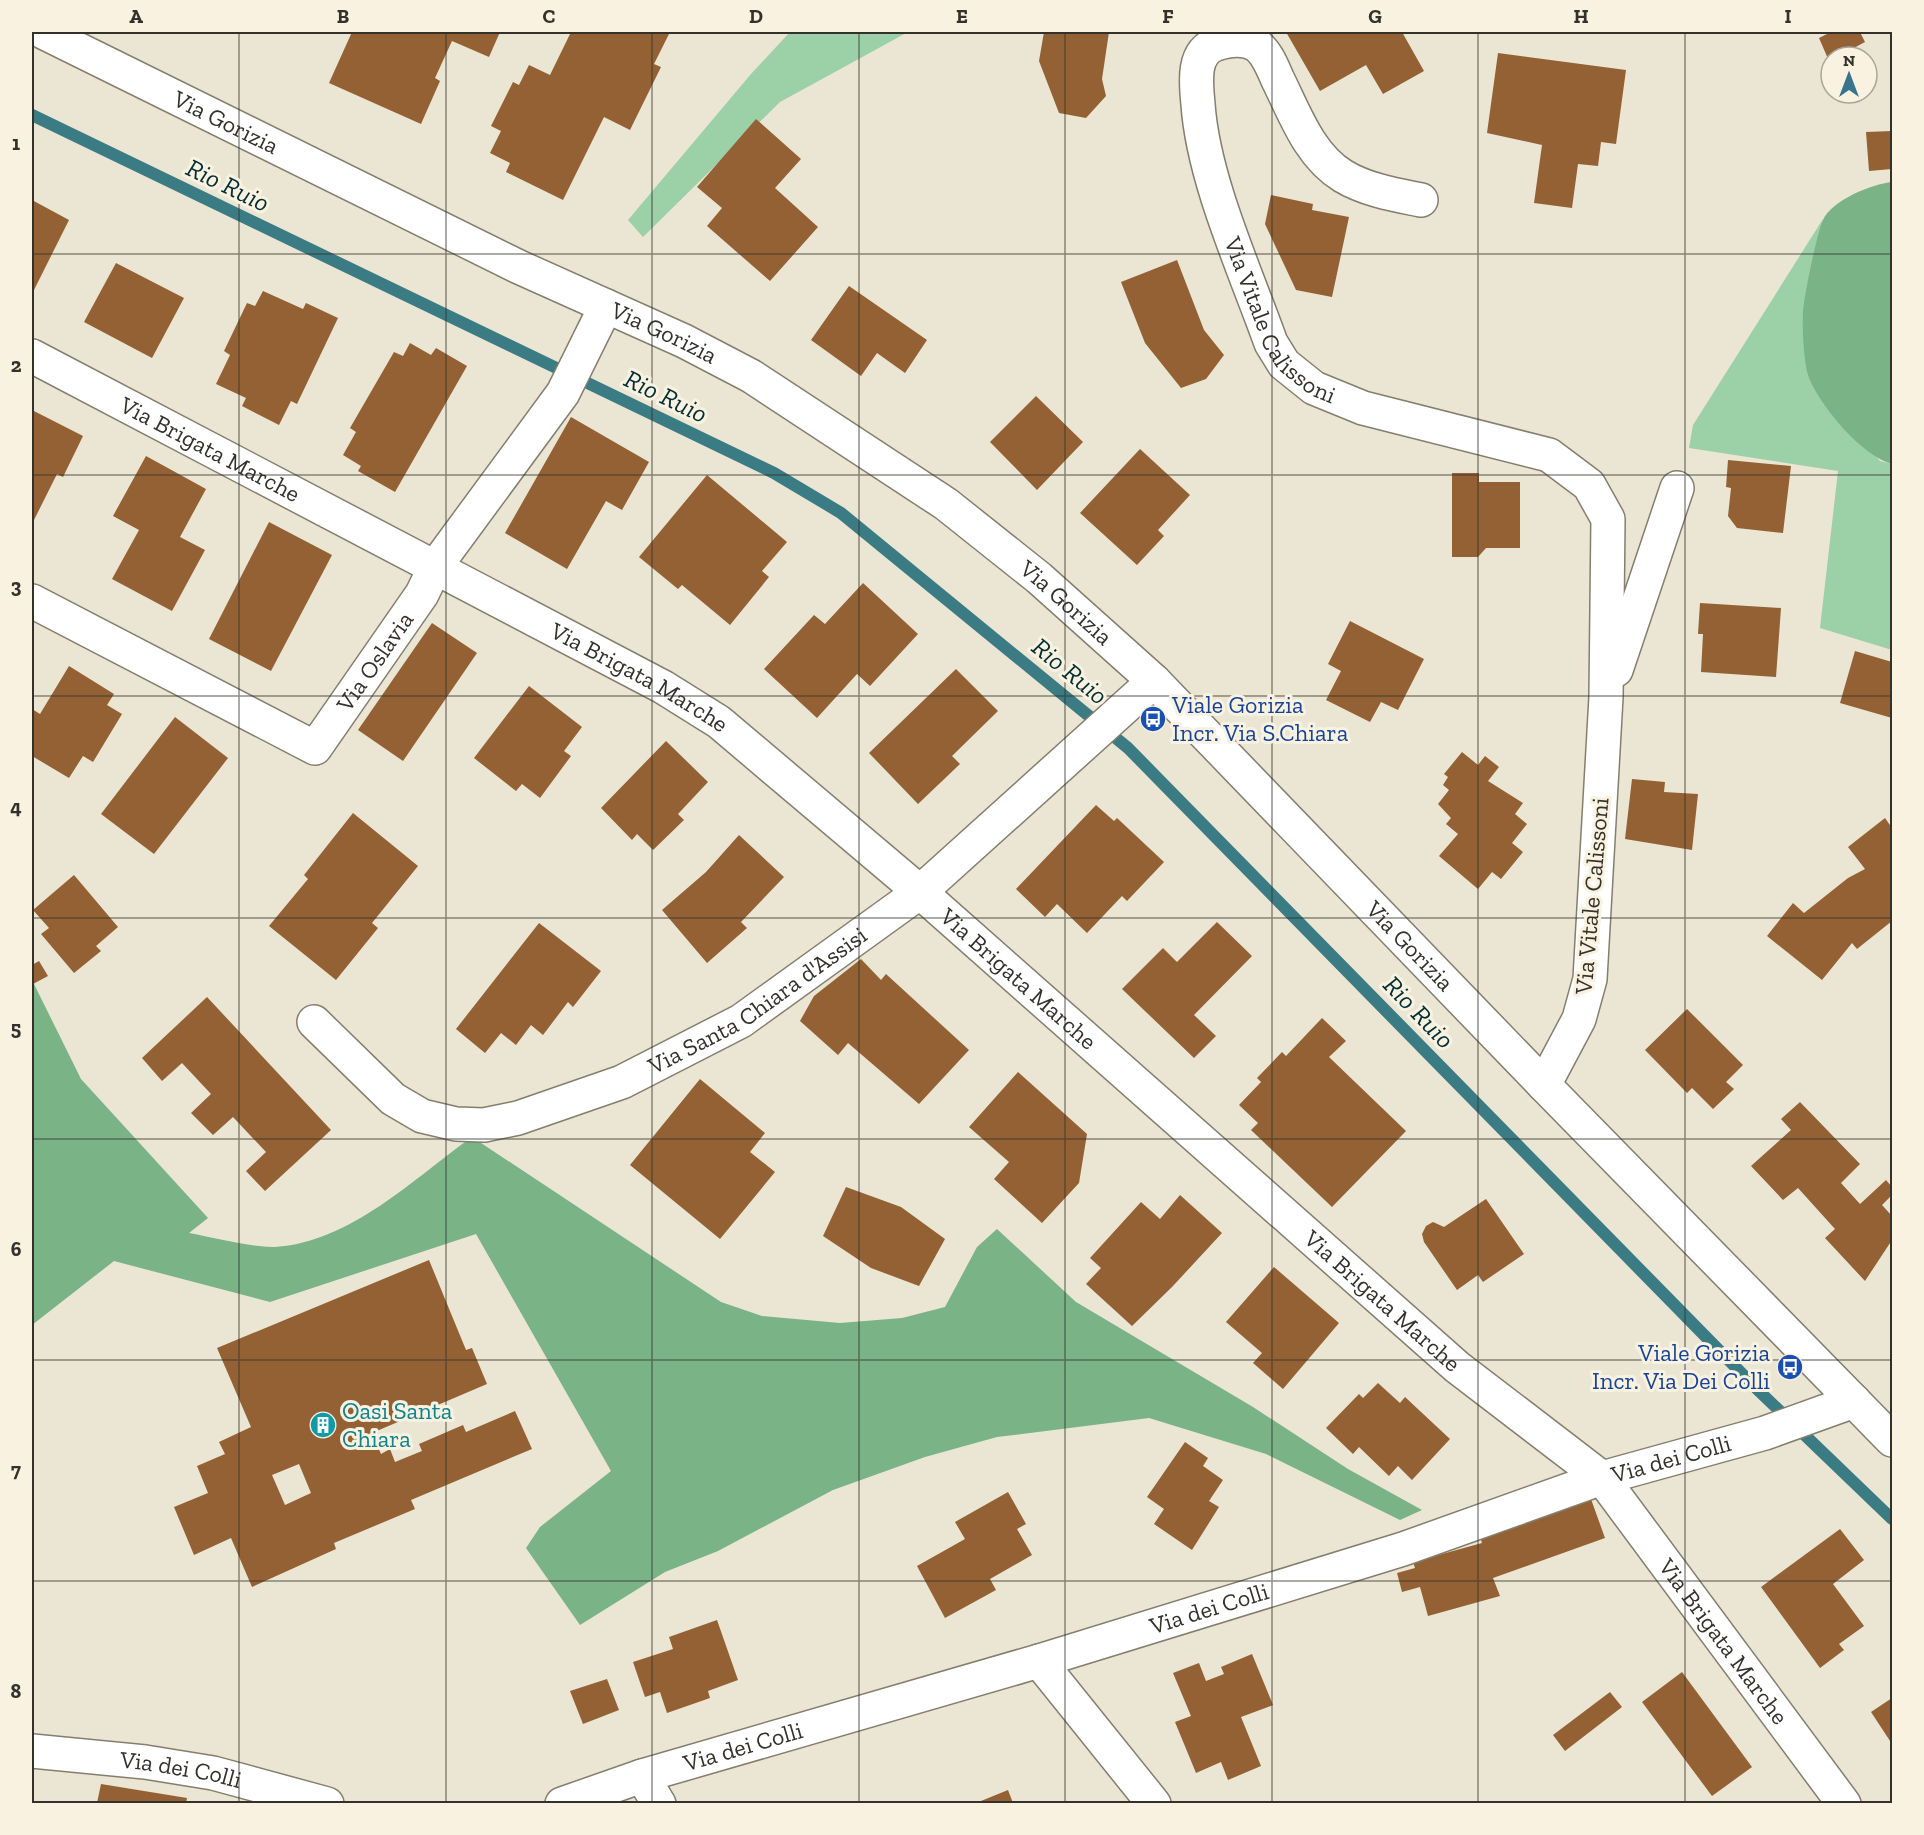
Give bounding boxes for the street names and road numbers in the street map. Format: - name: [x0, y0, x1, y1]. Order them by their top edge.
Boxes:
- street label: Via Gorizia: [168, 83, 284, 160]
- street label: Via Vitale Calissoni: [1218, 232, 1340, 409]
- street label: Via Gorizia: [606, 295, 723, 370]
- street label: Via Brigata Marche: [114, 389, 305, 508]
- street label: Via Gorizia: [1014, 553, 1119, 651]
- street label: Via Oslavia: [329, 606, 419, 718]
- street label: Via Brigata Marche: [545, 615, 735, 738]
- street label: Via Vitale Calissoni: [1568, 796, 1615, 997]
- street label: Via Gorizia: [1359, 894, 1460, 997]
- street label: Via Brigata Marche: [934, 901, 1103, 1055]
- street label: Via Santa Chiara d'Assisi: [642, 920, 872, 1081]
- street label: Via Brigata Marche: [1298, 1223, 1467, 1377]
- street label: Via dei Colli: [1607, 1428, 1734, 1489]
- street label: Via Brigata Marche: [1652, 1552, 1795, 1730]
- street label: Via dei Colli: [1145, 1576, 1272, 1640]
- street label: Via dei Colli: [679, 1715, 806, 1778]
- street label: Via dei Colli: [118, 1745, 245, 1794]

